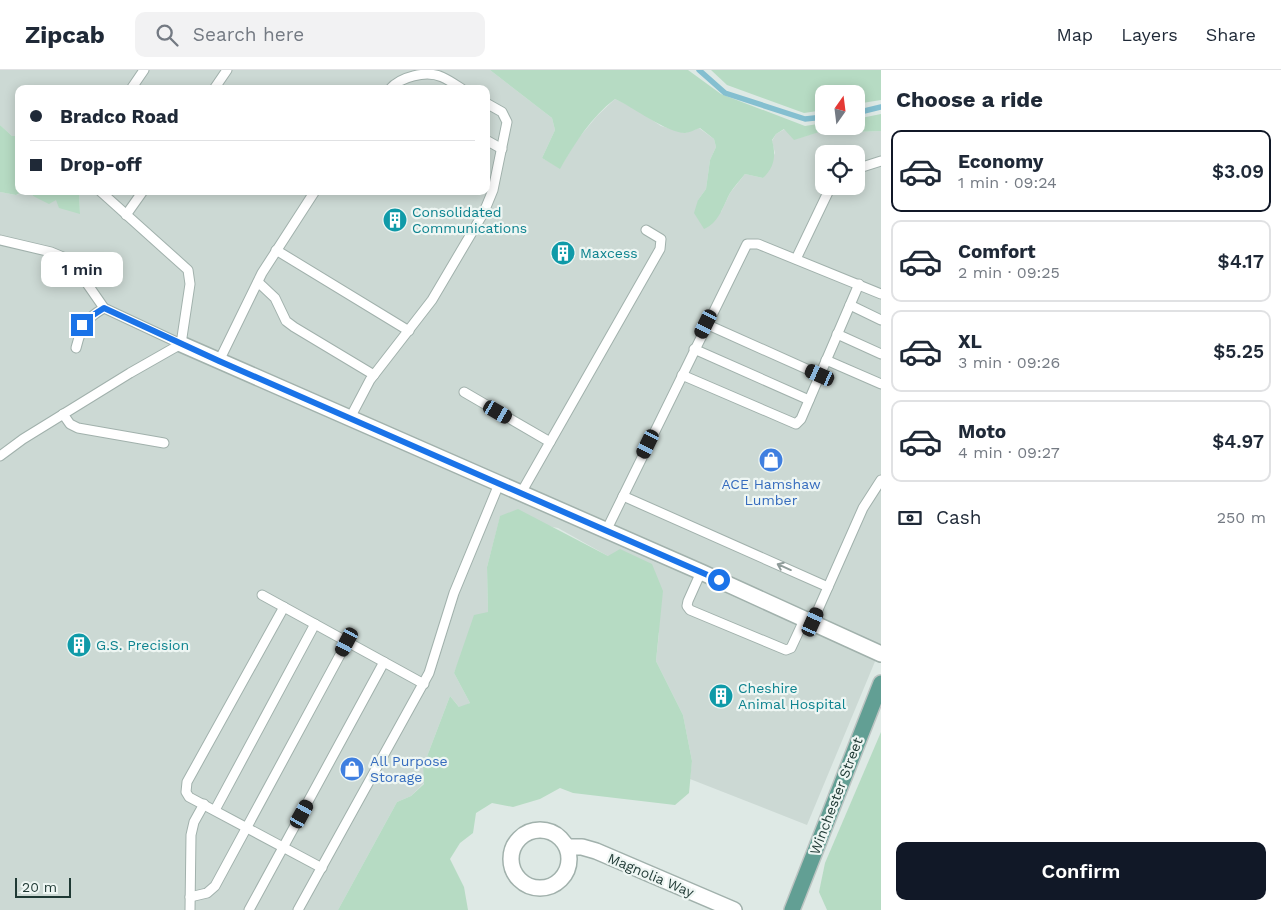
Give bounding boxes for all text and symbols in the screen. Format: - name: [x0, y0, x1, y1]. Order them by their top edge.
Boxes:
- search box: [135, 12, 485, 57]
- text: Zipcab: [25, 21, 105, 49]
- icon: search: [153, 21, 181, 49]
- text: Search here: [193, 23, 304, 46]
- text: Map: [1056, 24, 1093, 45]
- text: Layers: [1121, 24, 1178, 45]
- text: Share: [1206, 24, 1256, 45]
- north arrow: [815, 85, 865, 135]
- map controls: [815, 85, 865, 195]
- text: Choose a ride: [896, 87, 1043, 112]
- text: Bradco Road: [60, 105, 179, 128]
- button: locate: [815, 145, 865, 195]
- icon: car: [898, 149, 943, 194]
- text: Economy: [958, 150, 1043, 173]
- text: Drop-off: [60, 153, 142, 176]
- text: $3.09: [1212, 160, 1264, 183]
- text: 1 min · 09:24: [958, 173, 1057, 192]
- place label: Consolidated Communications: [412, 204, 527, 236]
- building icon: Consolidated Communications: [382, 207, 408, 233]
- icon: car: [898, 239, 943, 284]
- building icon: Maxcess: [550, 240, 576, 266]
- text: Comfort: [958, 240, 1036, 263]
- place label: Maxcess: [580, 245, 638, 261]
- text: $4.17: [1218, 250, 1264, 273]
- callout: 1 min: [41, 252, 123, 288]
- text: 1 min: [61, 260, 103, 279]
- text: 2 min · 09:25: [958, 263, 1060, 282]
- car: [692, 307, 719, 341]
- route end: [71, 314, 93, 336]
- icon: car: [898, 329, 943, 374]
- text: XL: [958, 330, 982, 353]
- text: $5.25: [1213, 340, 1264, 363]
- text: 3 min · 09:26: [958, 353, 1060, 372]
- car: [803, 362, 836, 388]
- car: [481, 398, 514, 426]
- icon: car: [898, 419, 943, 464]
- text: Moto: [958, 420, 1006, 443]
- car: [634, 427, 661, 461]
- text: $4.97: [1212, 430, 1264, 453]
- text: 4 min · 09:27: [958, 443, 1060, 462]
- shop icon: ACE Hamshaw Lumber: [758, 447, 784, 473]
- place label: ACE Hamshaw Lumber: [721, 476, 821, 508]
- icon: cash: [896, 504, 924, 532]
- text: Cash: [936, 506, 982, 529]
- text: 250 m: [1217, 508, 1266, 527]
- one-way arrow: [777, 562, 792, 572]
- route start: [708, 569, 730, 591]
- car: [800, 605, 825, 639]
- car: [333, 625, 360, 659]
- building icon: G.S. Precision: [66, 632, 92, 658]
- place label: G.S. Precision: [96, 637, 189, 653]
- place label: Cheshire Animal Hospital: [738, 680, 847, 712]
- building icon: Cheshire Animal Hospital: [708, 683, 734, 709]
- street label: Winchester Street: [806, 735, 866, 857]
- place label: All Purpose Storage: [370, 753, 448, 785]
- shop icon: All Purpose Storage: [339, 756, 365, 782]
- car: [288, 797, 315, 831]
- button: Confirm: [896, 842, 1266, 900]
- street label: Magnolia Way: [606, 850, 697, 901]
- scale bar: [15, 875, 71, 898]
- text: 20 m: [22, 879, 57, 895]

